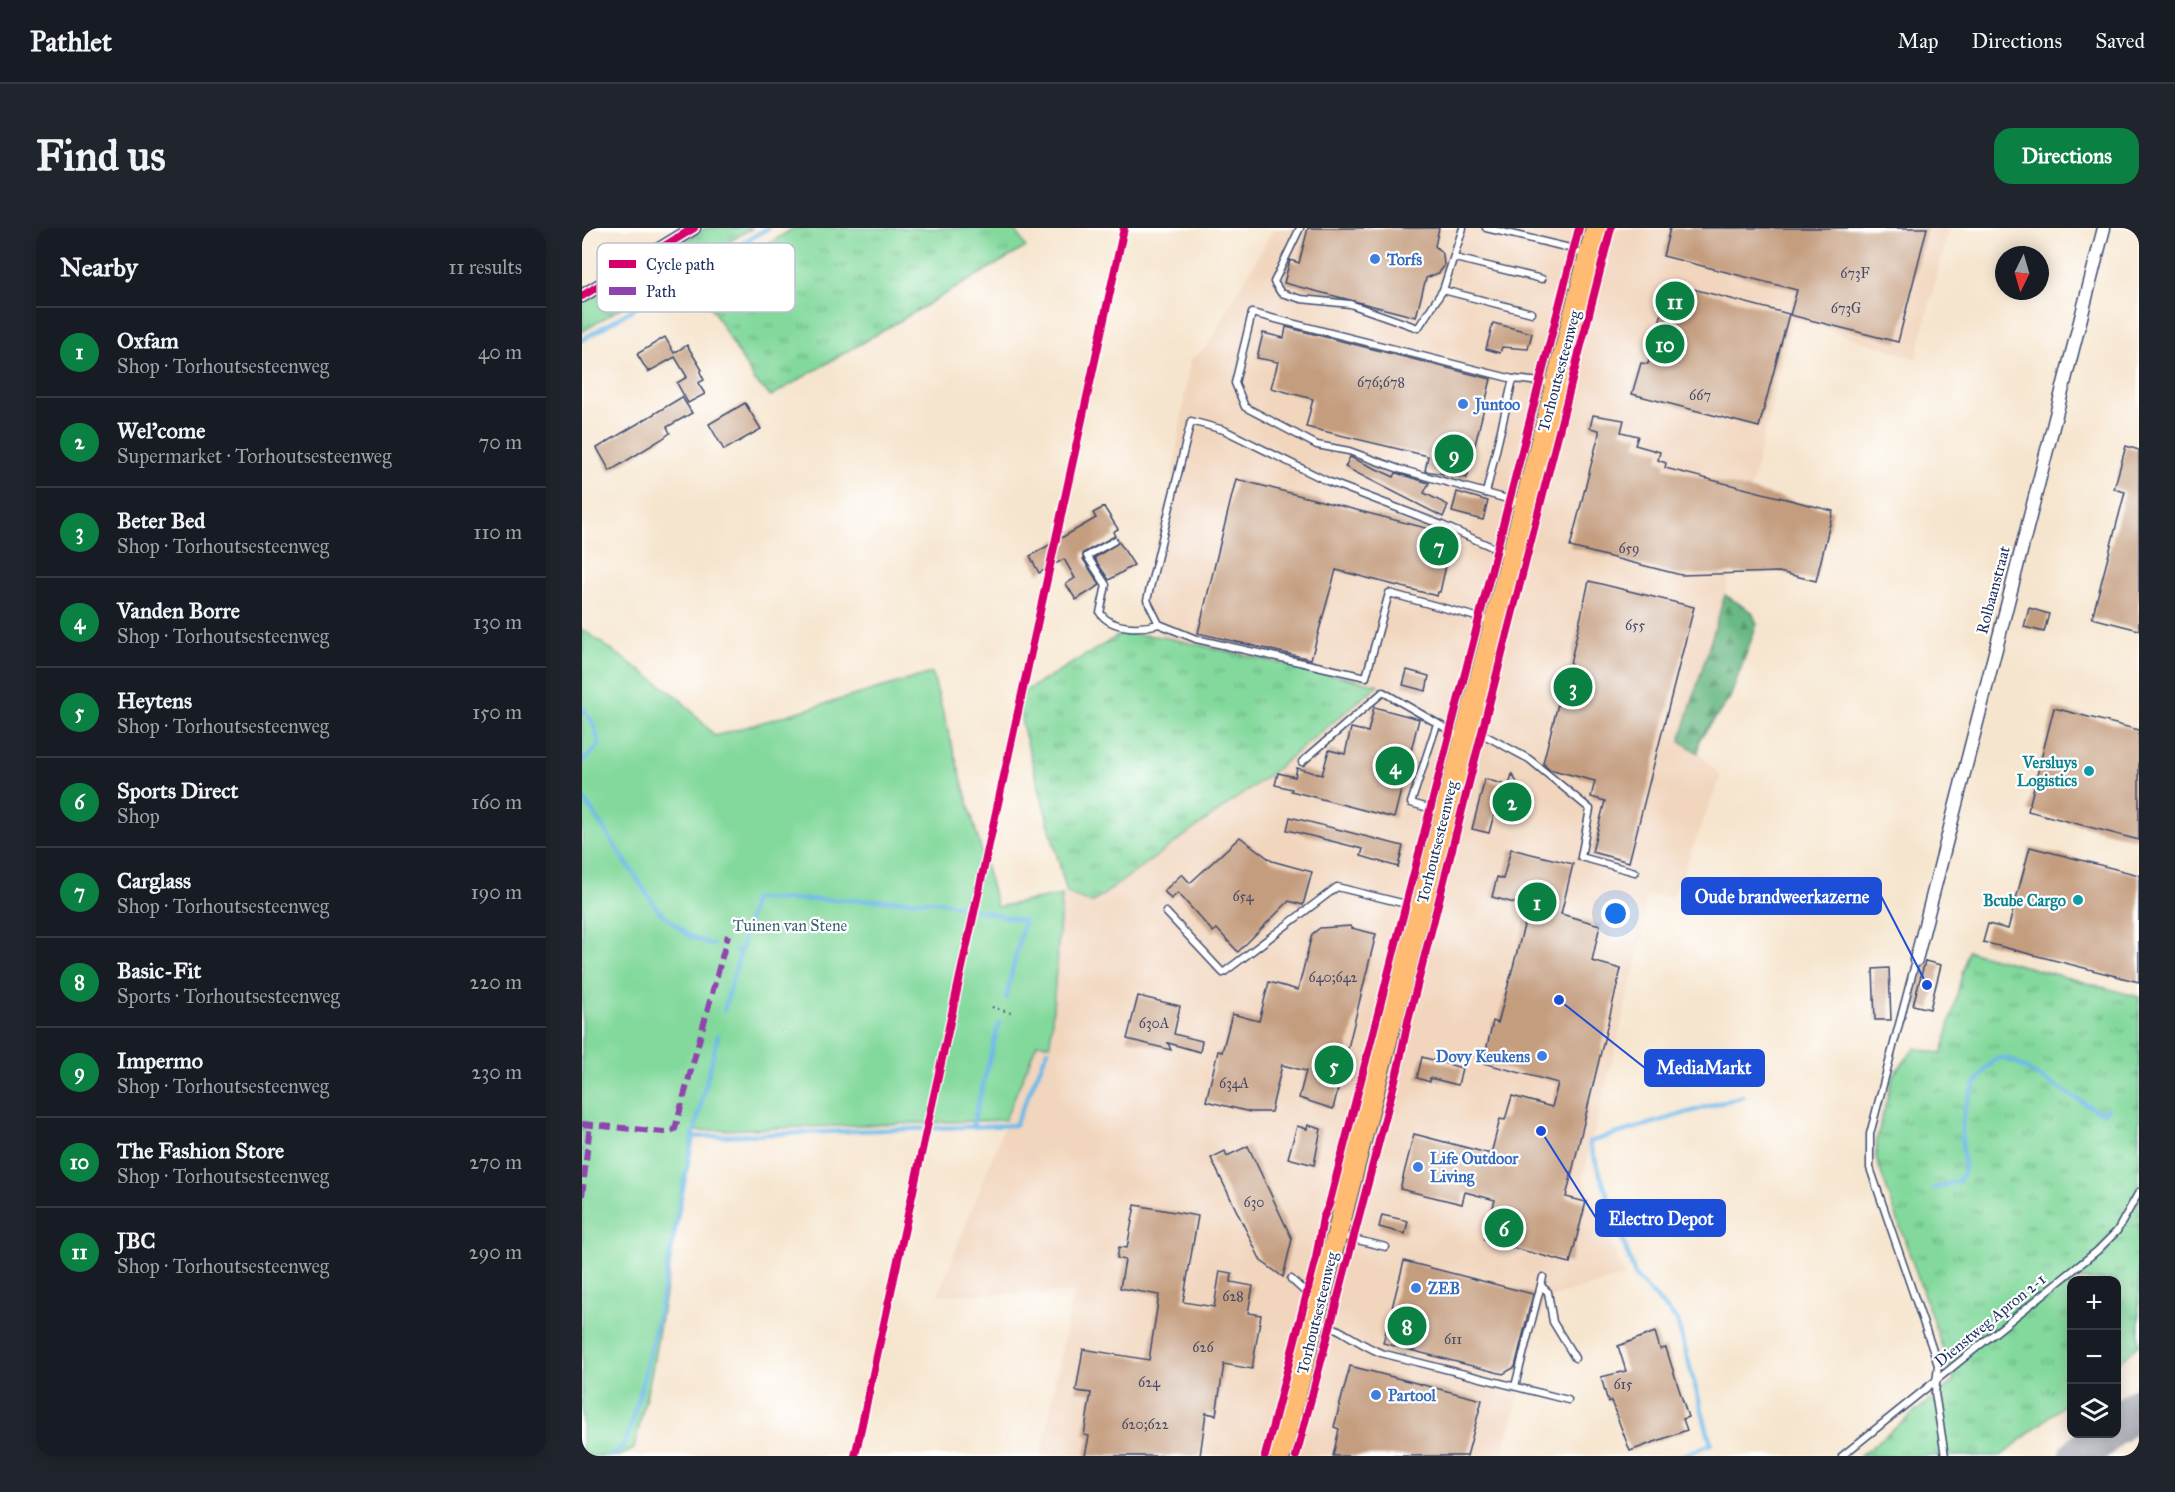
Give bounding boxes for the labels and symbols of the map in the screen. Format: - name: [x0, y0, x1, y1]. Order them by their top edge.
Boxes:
- legend: [597, 243, 795, 312]
- north arrow: [1995, 246, 2049, 300]
- place label: Torfs: [1386, 250, 1422, 269]
- marker: Torfs: [1368, 252, 1382, 266]
- text: Cycle path: [646, 255, 715, 274]
- house number: 673F: [1840, 265, 1870, 282]
- pin: 11: [1656, 278, 1694, 324]
- text: Path: [646, 282, 676, 301]
- house number: 673G: [1831, 300, 1861, 317]
- street label: Torhoutsesteenweg: [1534, 308, 1585, 434]
- pin: 10: [1646, 322, 1684, 366]
- house number: 676;678: [1357, 374, 1405, 391]
- house number: 667: [1689, 387, 1711, 404]
- place label: Juntoo: [1473, 395, 1520, 415]
- marker: Juntoo: [1456, 397, 1470, 411]
- pin: 9: [1434, 432, 1474, 476]
- pin: 7: [1420, 524, 1458, 568]
- house number: 659: [1618, 540, 1640, 557]
- street label: Rolbaanstraat: [1972, 544, 2014, 636]
- house number: 655: [1625, 617, 1646, 634]
- pin: 3: [1554, 664, 1592, 710]
- pin: 4: [1376, 744, 1414, 788]
- place label: Versluys Logistics: [2017, 753, 2077, 791]
- marker: Versluys Logistics: [2082, 764, 2096, 778]
- street label: Torhoutsesteenweg: [1413, 778, 1462, 905]
- pin: 2: [1492, 780, 1532, 824]
- callout: Oude brandweerkazerne: [1682, 878, 1881, 914]
- pin: 1: [1518, 880, 1556, 924]
- text: Oude brandweerkazerne: [1695, 886, 1870, 908]
- house number: 654: [1232, 888, 1255, 905]
- place label: Bcube Cargo: [1983, 891, 2066, 911]
- marker: Bcube Cargo: [2071, 893, 2085, 907]
- your location: [1601, 899, 1630, 928]
- park label: Tuinen van Stene: [733, 916, 848, 935]
- house number: 640;642: [1309, 969, 1358, 986]
- house number: 630A: [1139, 1015, 1170, 1032]
- pin: 5: [1314, 1042, 1353, 1088]
- place label: Dovy Keukens: [1436, 1047, 1530, 1067]
- marker: Dovy Keukens: [1535, 1049, 1549, 1063]
- callout: MediaMarkt: [1645, 1050, 1764, 1086]
- text: MediaMarkt: [1657, 1057, 1752, 1079]
- house number: 634A: [1219, 1075, 1250, 1092]
- place label: Life Outdoor Living: [1430, 1149, 1519, 1187]
- marker: Life Outdoor Living: [1411, 1160, 1425, 1174]
- house number: 630: [1244, 1194, 1264, 1211]
- callout: Electro Depot: [1596, 1200, 1725, 1236]
- pin: 6: [1484, 1206, 1524, 1250]
- text: Electro Depot: [1608, 1208, 1714, 1231]
- street label: Torhoutsesteenweg: [1293, 1249, 1342, 1376]
- street label: Dienstweg Apron 2-1: [1931, 1269, 2050, 1371]
- place label: ZEB: [1428, 1279, 1460, 1298]
- marker: ZEB: [1409, 1281, 1423, 1295]
- house number: 628: [1222, 1288, 1244, 1305]
- pin: 8: [1388, 1304, 1426, 1348]
- house number: 611: [1444, 1331, 1463, 1348]
- house number: 626: [1192, 1339, 1214, 1356]
- house number: 624: [1138, 1374, 1161, 1391]
- house number: 615: [1613, 1376, 1633, 1393]
- place label: Partool: [1388, 1386, 1437, 1405]
- marker: Partool: [1369, 1388, 1383, 1402]
- house number: 620;622: [1121, 1416, 1169, 1433]

